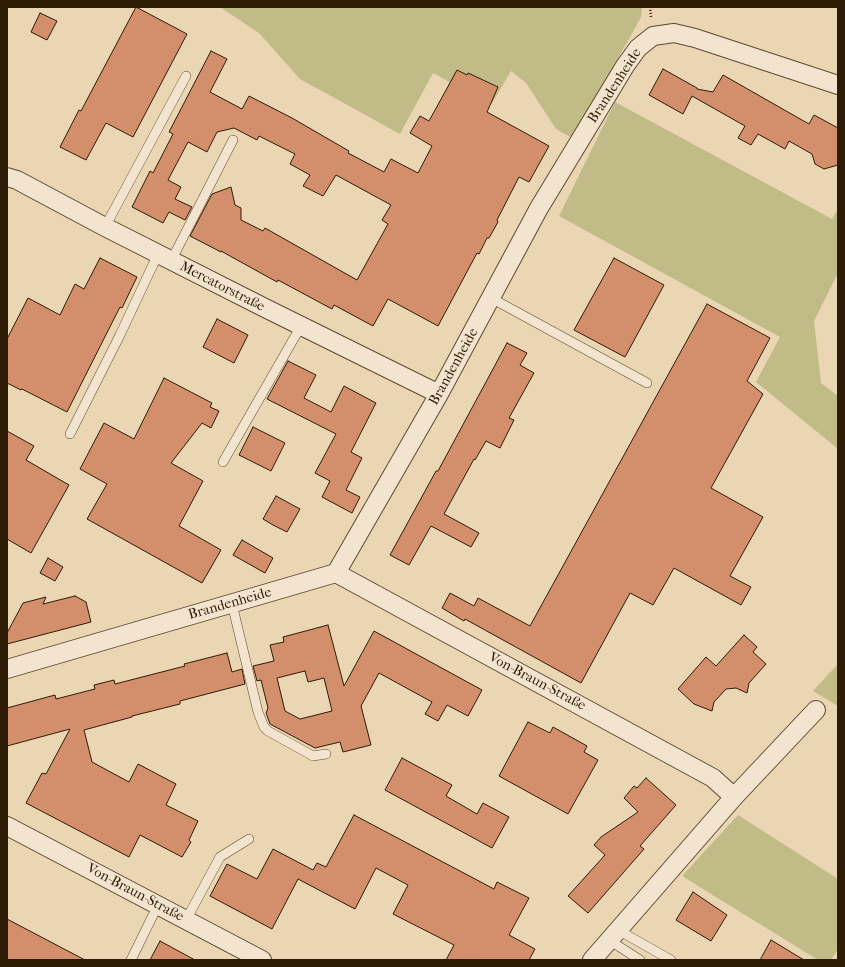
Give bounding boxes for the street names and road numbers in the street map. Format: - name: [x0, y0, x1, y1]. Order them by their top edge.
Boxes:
- street label: Brandenheide: [585, 46, 645, 126]
- street label: Mercatorstraße: [177, 258, 267, 316]
- street label: Brandenheide: [426, 326, 482, 408]
- street label: Brandenheide: [187, 584, 273, 624]
- street label: Von-Braun-Straße: [486, 649, 588, 715]
- street label: Von-Braun-Straße: [84, 860, 186, 926]

